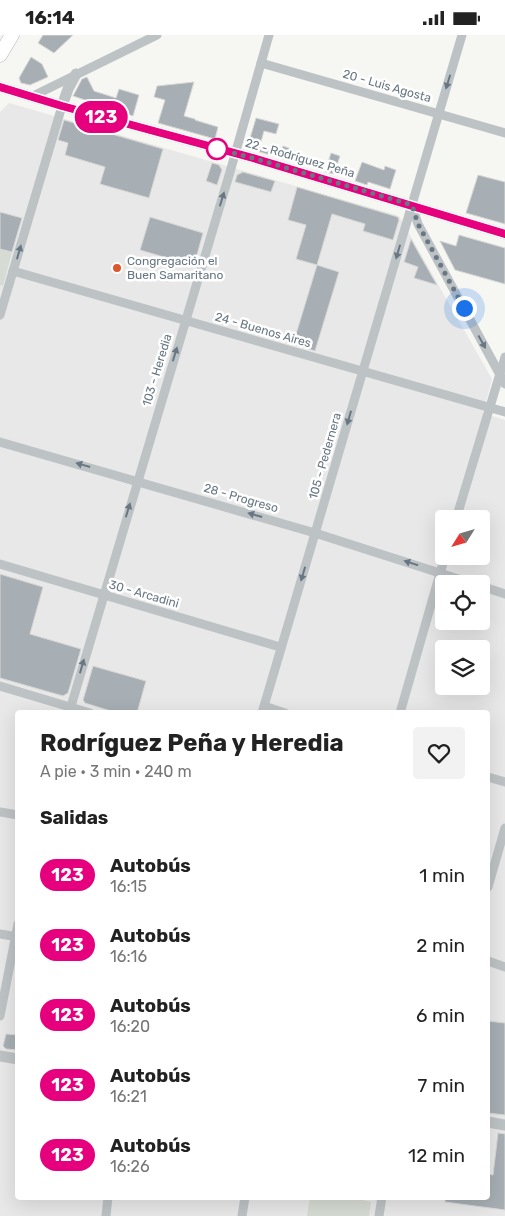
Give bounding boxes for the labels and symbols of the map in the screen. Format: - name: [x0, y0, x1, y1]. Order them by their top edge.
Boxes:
- street label: 20 - Luis Agosta: [341, 67, 433, 105]
- one-way arrow: [444, 74, 451, 89]
- line badge: 123: [72, 101, 130, 133]
- street label: 22 - Rodríguez Peña: [244, 136, 356, 180]
- unlabelled marker: [206, 138, 228, 160]
- one-way arrow: [218, 191, 226, 206]
- one-way arrow: [15, 244, 23, 259]
- one-way arrow: [394, 244, 402, 260]
- place label: Congregación el Buen Samaritano: [127, 254, 224, 282]
- marker: Congregación el Buen Samaritano: [111, 262, 123, 274]
- your location: [452, 296, 477, 321]
- street label: 24 - Buenos Aires: [213, 310, 313, 350]
- street label: 103 - Heredia: [139, 332, 175, 408]
- one-way arrow: [478, 334, 486, 349]
- one-way arrow: [172, 347, 180, 362]
- street label: 105 - Pedernera: [306, 411, 344, 501]
- one-way arrow: [345, 411, 353, 426]
- one-way arrow: [75, 461, 90, 469]
- street label: 28 - Progreso: [202, 481, 280, 515]
- one-way arrow: [125, 502, 133, 517]
- north arrow: [435, 510, 490, 565]
- one-way arrow: [248, 511, 263, 519]
- one-way arrow: [403, 559, 418, 567]
- one-way arrow: [298, 567, 306, 582]
- street label: 30 - Arcadini: [107, 577, 181, 611]
- one-way arrow: [79, 658, 87, 673]

